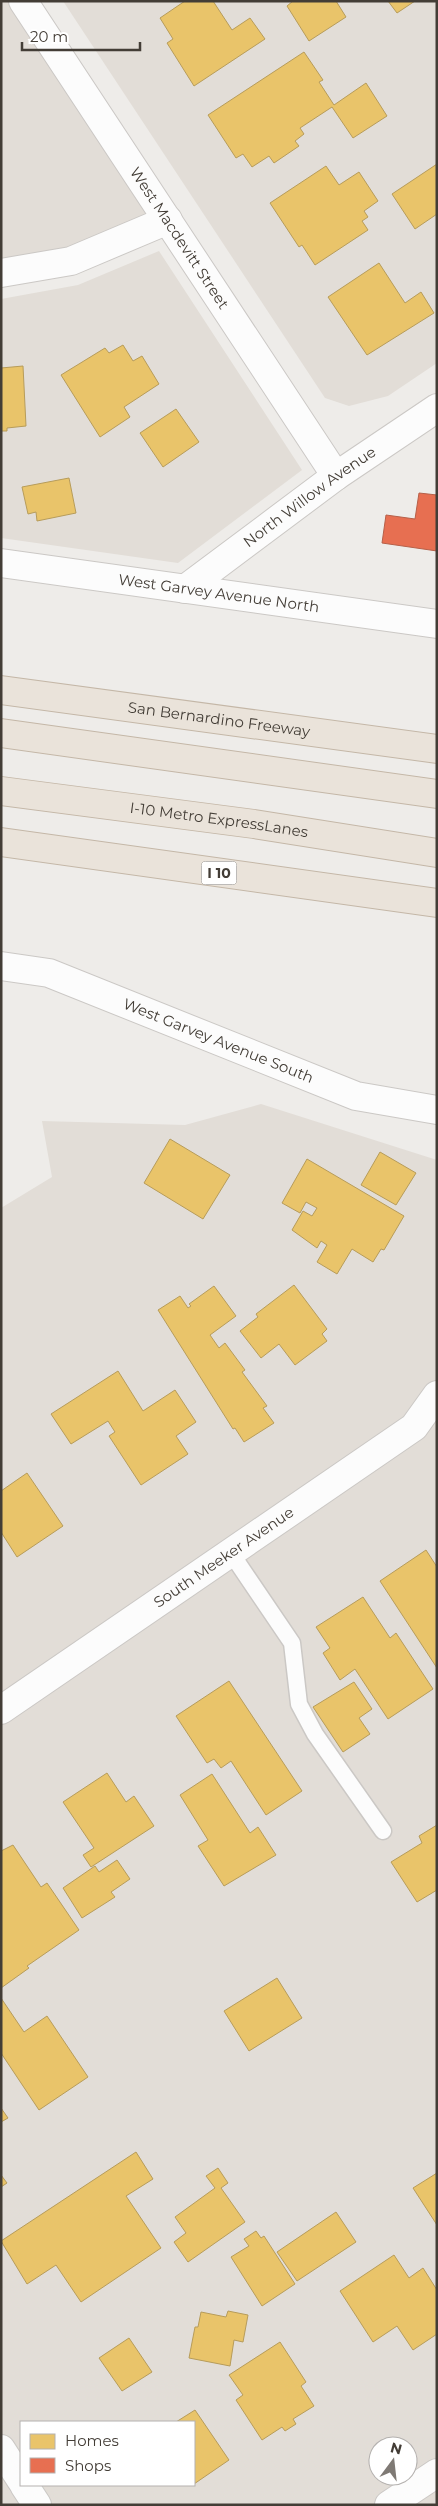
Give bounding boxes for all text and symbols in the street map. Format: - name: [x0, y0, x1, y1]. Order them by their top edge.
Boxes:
- scale bar: [22, 20, 140, 52]
- text: 20 m: [30, 27, 68, 46]
- street label: West Macdevitt Street: [126, 163, 233, 312]
- street label: North Willow Avenue: [239, 442, 379, 551]
- street label: West Garvey Avenue North: [117, 570, 321, 616]
- street label: San Bernardino Freeway: [127, 697, 312, 741]
- street label: I-10 Metro ExpressLanes: [129, 798, 310, 841]
- road number: I 10: [202, 861, 236, 884]
- street label: West Garvey Avenue South: [121, 994, 317, 1087]
- street label: South Meeker Avenue: [150, 1502, 297, 1612]
- legend: [20, 2421, 195, 2486]
- text: Homes: [65, 2431, 119, 2450]
- north arrow: [368, 2436, 418, 2486]
- text: N: [389, 2438, 404, 2459]
- text: Shops: [65, 2456, 111, 2475]

